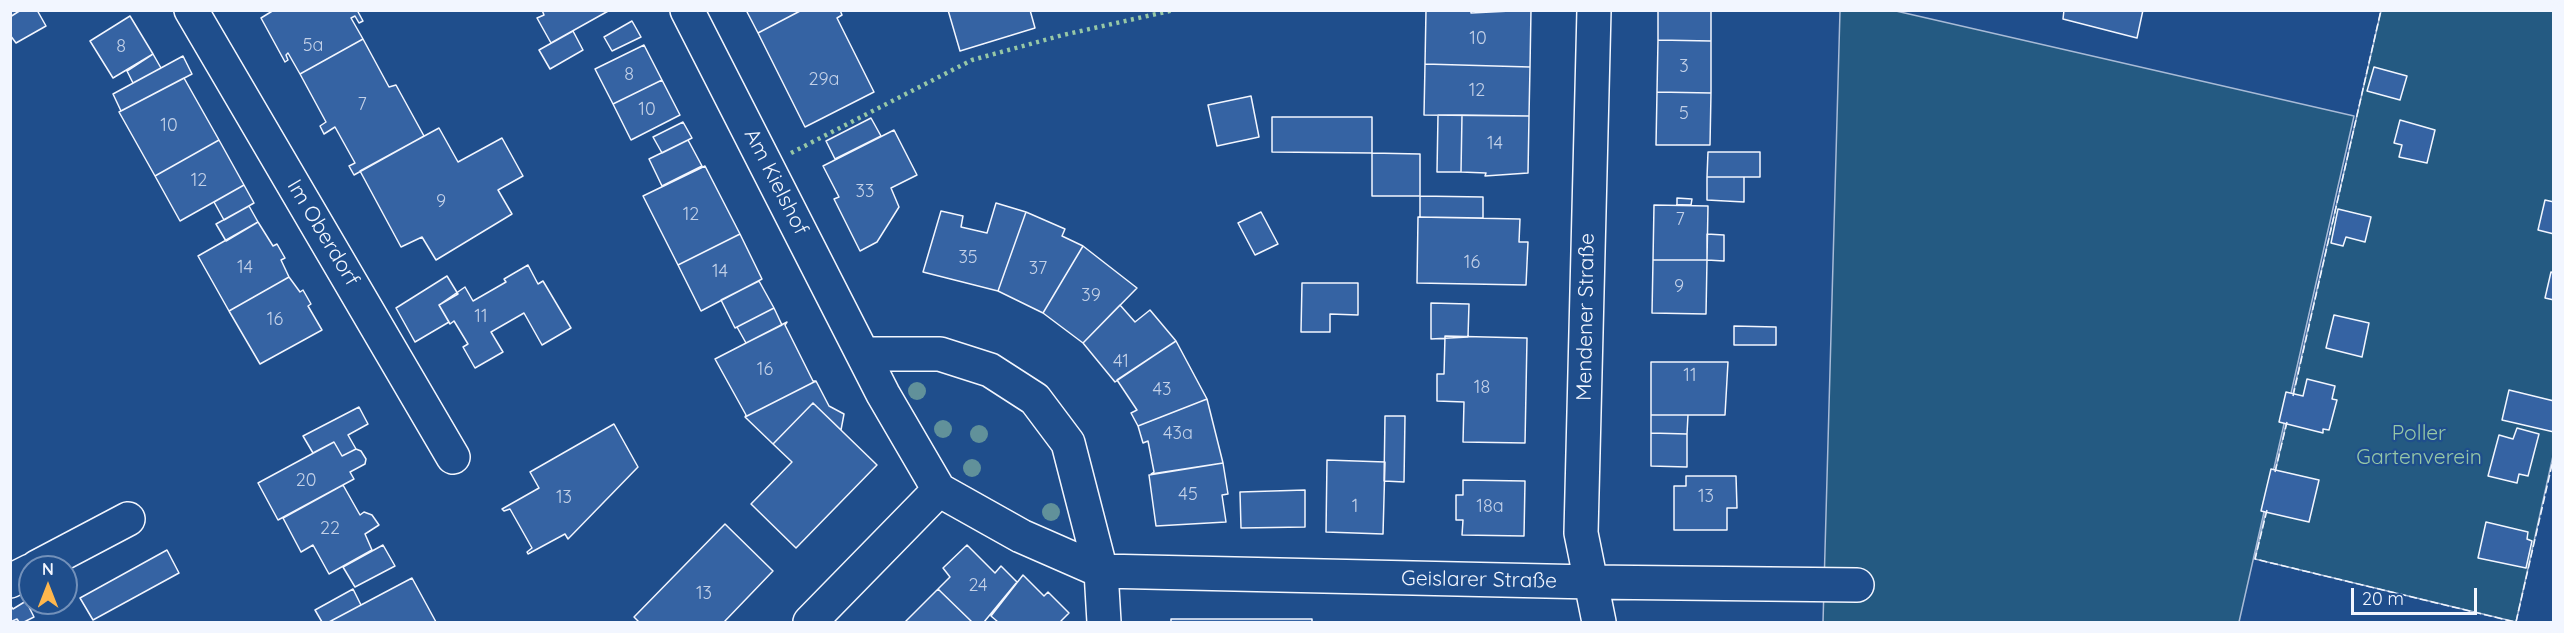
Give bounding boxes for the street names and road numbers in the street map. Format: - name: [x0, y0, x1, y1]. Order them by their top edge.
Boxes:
- street label: Am Kielshof: [738, 125, 814, 239]
- street label: Im Oberdorf: [281, 175, 365, 291]
- street label: Mendener Straße: [1572, 233, 1600, 401]
- street label: Geislarer Straße: [1401, 566, 1557, 594]

